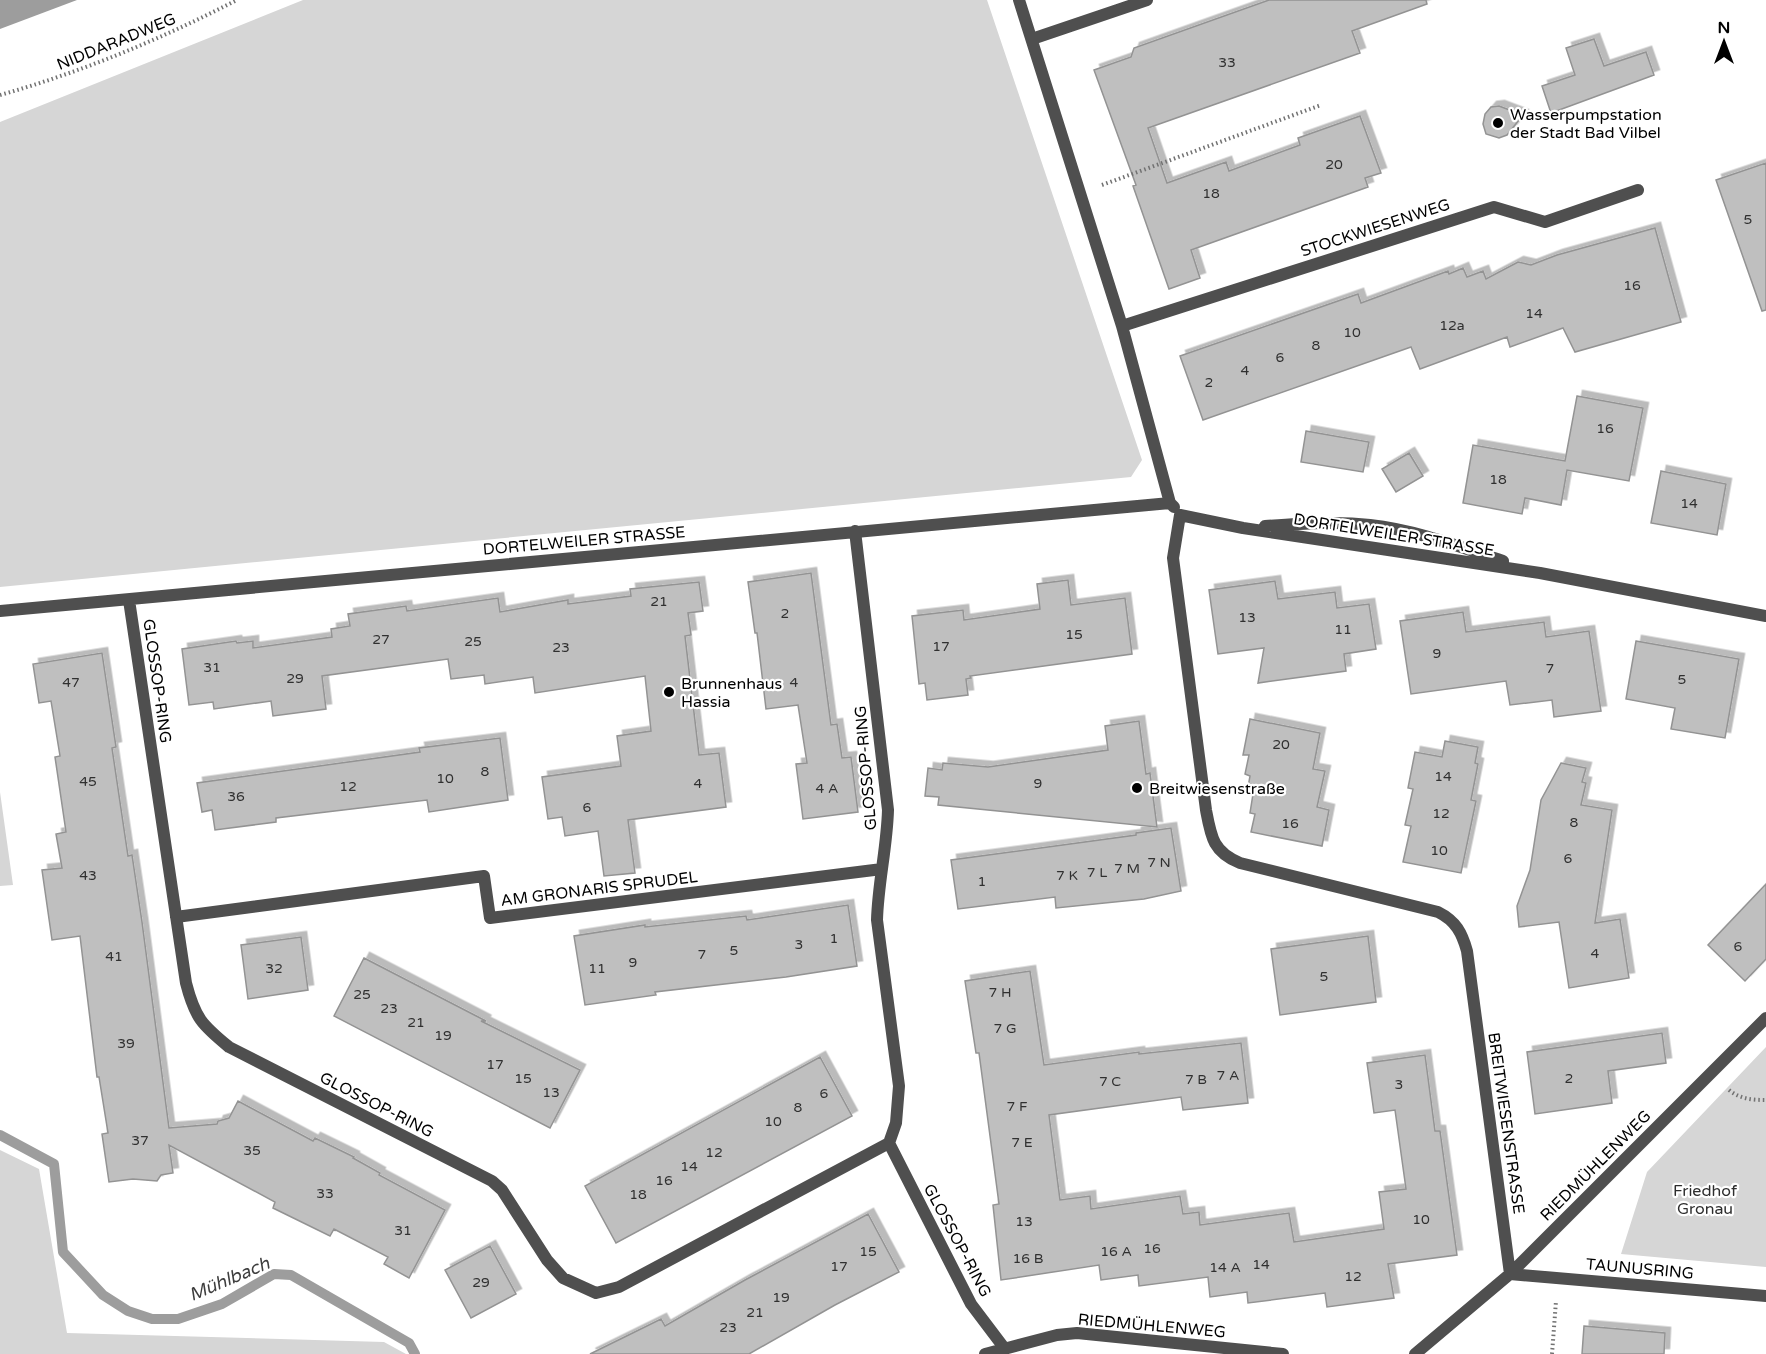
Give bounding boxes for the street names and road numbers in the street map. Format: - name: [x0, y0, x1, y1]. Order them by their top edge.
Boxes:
- street label: NIDDARADWEG: [54, 9, 179, 75]
- street label: STOCKWIESENWEG: [1298, 194, 1452, 262]
- street label: DORTELWEILER STRASSE: [1292, 509, 1496, 561]
- street label: DORTELWEILER STRASSE: [482, 522, 686, 560]
- street label: GLOSSOP-RING: [138, 618, 176, 745]
- street label: GLOSSOP-RING: [851, 705, 881, 831]
- street label: AM GRONARIS SPRUDEL: [499, 867, 699, 911]
- street label: BREITWIESENSTRASSE: [1483, 1031, 1529, 1215]
- street label: GLOSSOP-RING: [316, 1068, 437, 1142]
- street label: RIEDMÜHLENWEG: [1536, 1106, 1655, 1225]
- street label: GLOSSOP-RING: [919, 1180, 995, 1300]
- street label: TAUNUSRING: [1585, 1254, 1695, 1284]
- street label: RIEDMÜHLENWEG: [1077, 1310, 1227, 1342]

